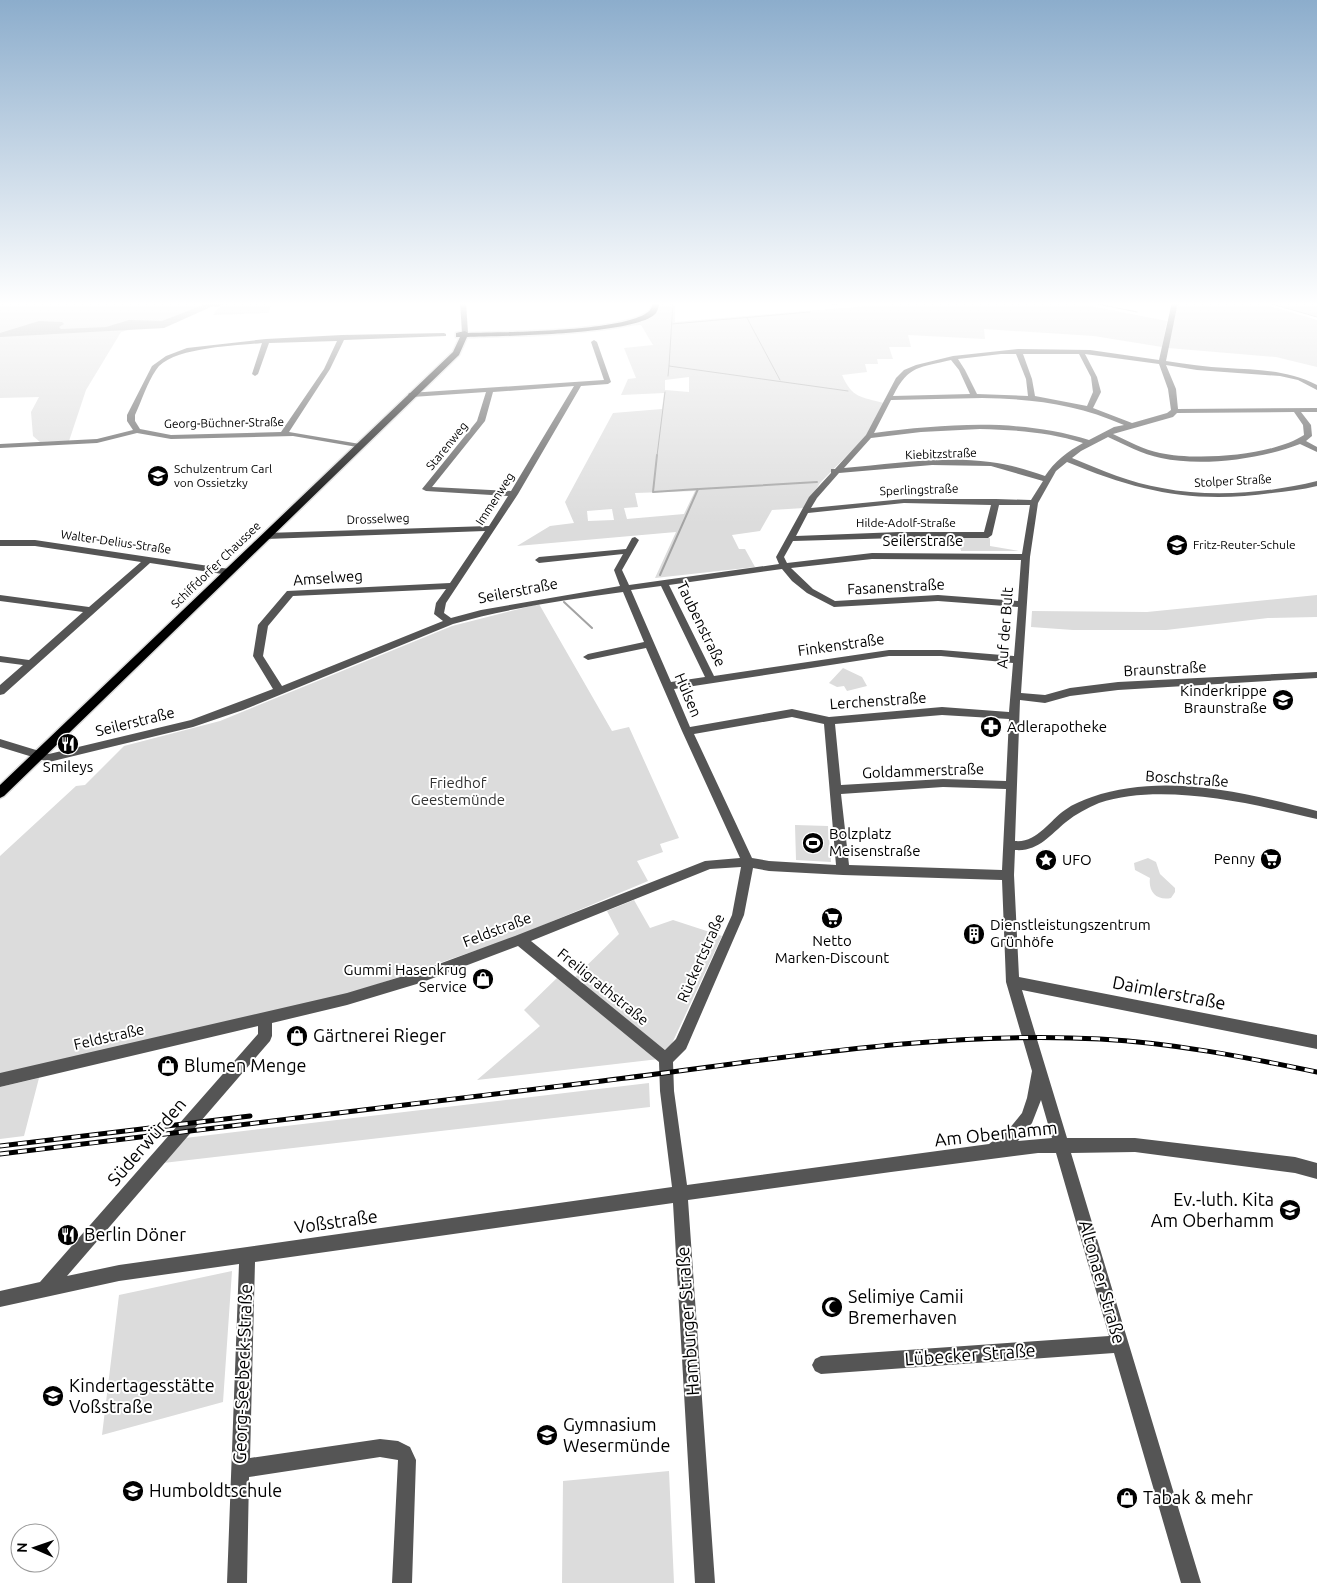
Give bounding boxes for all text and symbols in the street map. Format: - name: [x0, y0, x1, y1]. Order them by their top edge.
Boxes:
- street label: Georg-Büchner-Straße: [164, 415, 284, 430]
- street label: Starenweg: [423, 419, 470, 472]
- street label: Kiebitzstraße: [905, 446, 977, 461]
- place label: Schulzentrum Carl von Ossietzky: [174, 462, 272, 489]
- school or university icon: Schulzentrum Carl von Ossietzky: [146, 464, 170, 488]
- street label: Immenweg: [473, 470, 516, 527]
- street label: Stolper Straße: [1194, 472, 1272, 489]
- street label: Sperlingstraße: [879, 482, 959, 497]
- street label: Drosselweg: [346, 511, 410, 526]
- street label: Hilde-Adolf-Straße: [856, 516, 956, 529]
- street label: Schiffdorfer Chaussee: [168, 519, 263, 611]
- street label: Walter-Delius-Straße: [60, 527, 172, 556]
- street label: Seilerstraße: [883, 532, 963, 549]
- school or university icon: Fritz-Reuter-Schule: [1165, 533, 1189, 557]
- place label: Fritz-Reuter-Schule: [1193, 538, 1296, 551]
- street label: Amselweg: [292, 567, 363, 588]
- street label: Seilerstraße: [477, 574, 559, 607]
- street label: Fasanenstraße: [847, 575, 945, 598]
- street label: Taubenstraße: [673, 578, 729, 669]
- street label: Auf der Bult: [993, 587, 1016, 669]
- street label: Finkenstraße: [796, 630, 885, 659]
- street label: Braunstraße: [1123, 658, 1207, 679]
- street label: Hülsen: [672, 670, 705, 719]
- place label: Kinderkrippe Braunstraße: [1180, 682, 1267, 716]
- school or university icon: Kinderkrippe Braunstraße: [1271, 688, 1295, 712]
- street label: Lerchenstraße: [829, 689, 927, 712]
- street label: Seilerstraße: [94, 703, 176, 740]
- pharmacy icon: Adlerapotheke: [979, 715, 1003, 739]
- place label: Adlerapotheke: [1007, 718, 1107, 735]
- restaurant icon: Smileys: [56, 732, 80, 756]
- place label: Smileys: [43, 758, 93, 775]
- street label: Goldammerstraße: [862, 760, 984, 781]
- street label: Boschstraße: [1145, 767, 1229, 790]
- park label: Friedhof Geestemünde: [411, 774, 505, 808]
- place label: Bolzplatz Meisenstraße: [829, 825, 920, 859]
- sports icon: Bolzplatz Meisenstraße: [801, 831, 825, 855]
- supermarket icon: Penny: [1259, 847, 1283, 871]
- place icon: UFO: [1034, 848, 1058, 872]
- place label: Penny: [1214, 850, 1255, 867]
- place label: UFO: [1062, 851, 1092, 868]
- supermarket icon: Netto Marken-Discount: [820, 906, 844, 930]
- street label: Feldstraße: [460, 909, 533, 950]
- street label: Rückertstraße: [673, 911, 728, 1005]
- place label: Dienstleistungszentrum Grünhöfe: [990, 916, 1151, 950]
- building icon: Dienstleistungszentrum Grünhöfe: [962, 922, 986, 946]
- place label: Netto Marken-Discount: [775, 932, 889, 966]
- street label: Freiligrathstraße: [554, 945, 652, 1029]
- place label: Gummi Hasenkrug Service: [344, 961, 467, 995]
- shop icon: Gummi Hasenkrug Service: [471, 967, 495, 991]
- street label: Daimlerstraße: [1111, 971, 1228, 1013]
- street label: Feldstraße: [72, 1020, 146, 1053]
- shop icon: Gärtnerei Rieger: [285, 1024, 309, 1048]
- place label: Gärtnerei Rieger: [313, 1025, 446, 1045]
- shop icon: Blumen Menge: [156, 1054, 180, 1078]
- place label: Blumen Menge: [184, 1055, 306, 1075]
- street label: Süderwürden: [103, 1094, 190, 1189]
- street label: Am Oberhamm: [934, 1117, 1058, 1149]
- place label: Ev.-luth. Kita Am Oberhamm: [1151, 1189, 1274, 1230]
- school or university icon: Ev.-luth. Kita Am Oberhamm: [1278, 1198, 1302, 1222]
- street label: Voßstraße: [293, 1205, 379, 1237]
- street label: Altonaer Straße: [1076, 1218, 1130, 1346]
- restaurant icon: Berlin Döner: [56, 1223, 80, 1247]
- place label: Berlin Döner: [84, 1224, 186, 1244]
- street label: Hamburger Straße: [672, 1246, 702, 1396]
- street label: Georg-Seebeck-Straße: [229, 1284, 255, 1464]
- place label: Selimiye Camii Bremerhaven: [848, 1286, 964, 1327]
- mosque icon: Selimiye Camii Bremerhaven: [820, 1295, 844, 1319]
- street label: Lübecker Straße: [904, 1339, 1036, 1369]
- place label: Kindertagesstätte Voßstraße: [69, 1375, 215, 1416]
- school or university icon: Kindertagesstätte Voßstraße: [41, 1384, 65, 1408]
- place label: Gymnasium Wesermünde: [563, 1414, 670, 1455]
- school or university icon: Gymnasium Wesermünde: [535, 1423, 559, 1447]
- school or university icon: Humboldtschule: [121, 1479, 145, 1503]
- place label: Humboldtschule: [149, 1480, 282, 1500]
- shop icon: Tabak & mehr: [1115, 1486, 1139, 1510]
- place label: Tabak & mehr: [1143, 1487, 1253, 1507]
- north arrow: [10, 1523, 60, 1573]
- text: N: [14, 1542, 30, 1553]

